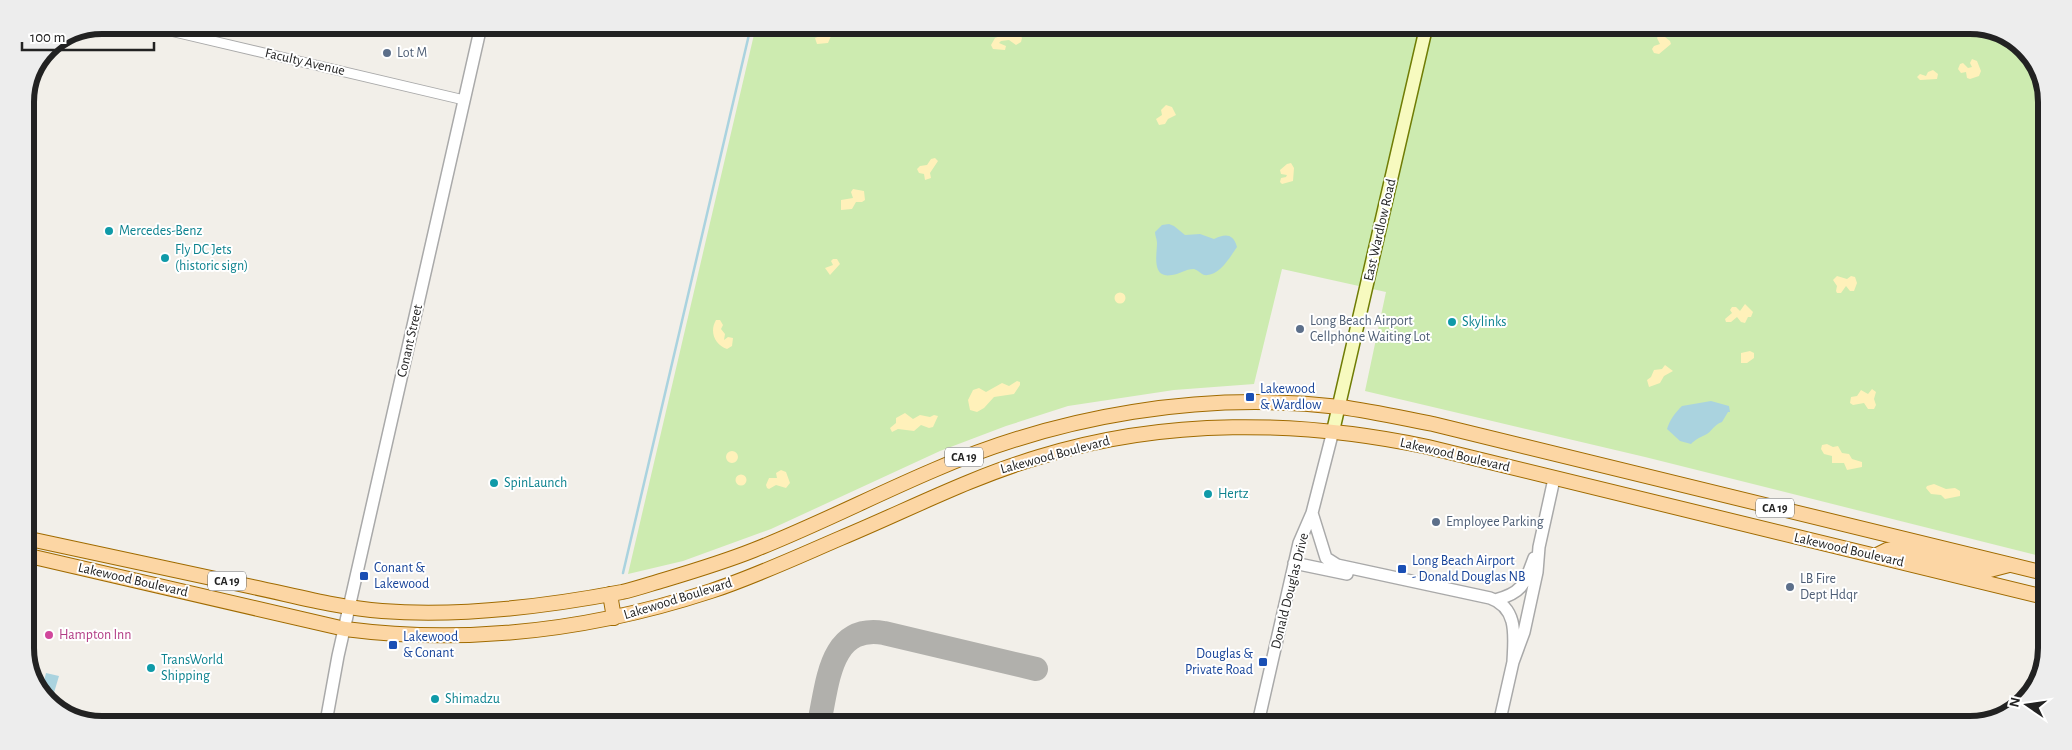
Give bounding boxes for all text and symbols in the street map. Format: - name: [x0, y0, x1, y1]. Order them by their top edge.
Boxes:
- scale bar: [22, 20, 155, 52]
- text: 100 m: [30, 30, 65, 45]
- street label: Faculty Avenue: [264, 46, 346, 78]
- place label: Lot M: [397, 46, 427, 60]
- marker: Lot M: [381, 47, 393, 59]
- street label: East Wardlow Road: [1361, 178, 1399, 282]
- place label: Mercedes-Benz: [119, 224, 202, 238]
- marker: Mercedes-Benz: [103, 225, 115, 237]
- place label: Fly DC Jets (historic sign): [175, 243, 248, 273]
- marker: Fly DC Jets (historic sign): [159, 252, 171, 264]
- street label: Conant Street: [395, 303, 425, 379]
- place label: Long Beach Airport Cellphone Waiting Lot: [1310, 314, 1431, 344]
- place label: Skylinks: [1462, 315, 1506, 329]
- marker: Skylinks: [1446, 316, 1458, 328]
- marker: Long Beach Airport Cellphone Waiting Lot: [1294, 323, 1306, 335]
- place label: Lakewood & Wardlow: [1260, 382, 1322, 412]
- marker: Lakewood & Wardlow: [1244, 391, 1256, 403]
- street label: Lakewood Boulevard: [999, 434, 1111, 476]
- street label: Lakewood Boulevard: [1399, 436, 1511, 474]
- road number: CA 19: [945, 448, 983, 467]
- place label: SpinLaunch: [504, 476, 567, 490]
- marker: SpinLaunch: [488, 477, 500, 489]
- place label: Hertz: [1218, 487, 1249, 501]
- marker: Hertz: [1202, 488, 1214, 500]
- road number: CA 19: [1756, 498, 1794, 518]
- place label: Employee Parking: [1446, 515, 1544, 529]
- marker: Employee Parking: [1430, 516, 1442, 528]
- street label: Lakewood Boulevard: [1793, 531, 1905, 569]
- street label: Donald Douglas Drive: [1269, 532, 1311, 650]
- place label: Long Beach Airport - Donald Douglas NB: [1412, 554, 1525, 584]
- street label: Lakewood Boulevard: [77, 561, 189, 599]
- place label: Conant & Lakewood: [374, 561, 429, 591]
- marker: Long Beach Airport - Donald Douglas NB: [1396, 563, 1408, 575]
- marker: Conant & Lakewood: [358, 570, 370, 582]
- road number: CA 19: [208, 572, 246, 590]
- place label: LB Fire Dept Hdqr: [1800, 572, 1858, 602]
- street label: Lakewood Boulevard: [622, 576, 734, 622]
- marker: LB Fire Dept Hdqr: [1784, 581, 1796, 593]
- place label: Hampton Inn: [59, 628, 131, 642]
- marker: Hampton Inn: [43, 629, 55, 641]
- place label: Lakewood & Conant: [403, 630, 458, 660]
- marker: Lakewood & Conant: [387, 639, 399, 651]
- place label: Douglas & Private Road: [1185, 647, 1253, 677]
- place label: TransWorld Shipping: [161, 653, 223, 683]
- marker: Douglas & Private Road: [1257, 656, 1269, 668]
- marker: TransWorld Shipping: [145, 662, 157, 674]
- north arrow: [2002, 680, 2052, 730]
- place label: Shimadzu: [445, 692, 500, 706]
- marker: Shimadzu: [429, 693, 441, 705]
- text: N: [2007, 696, 2023, 709]

